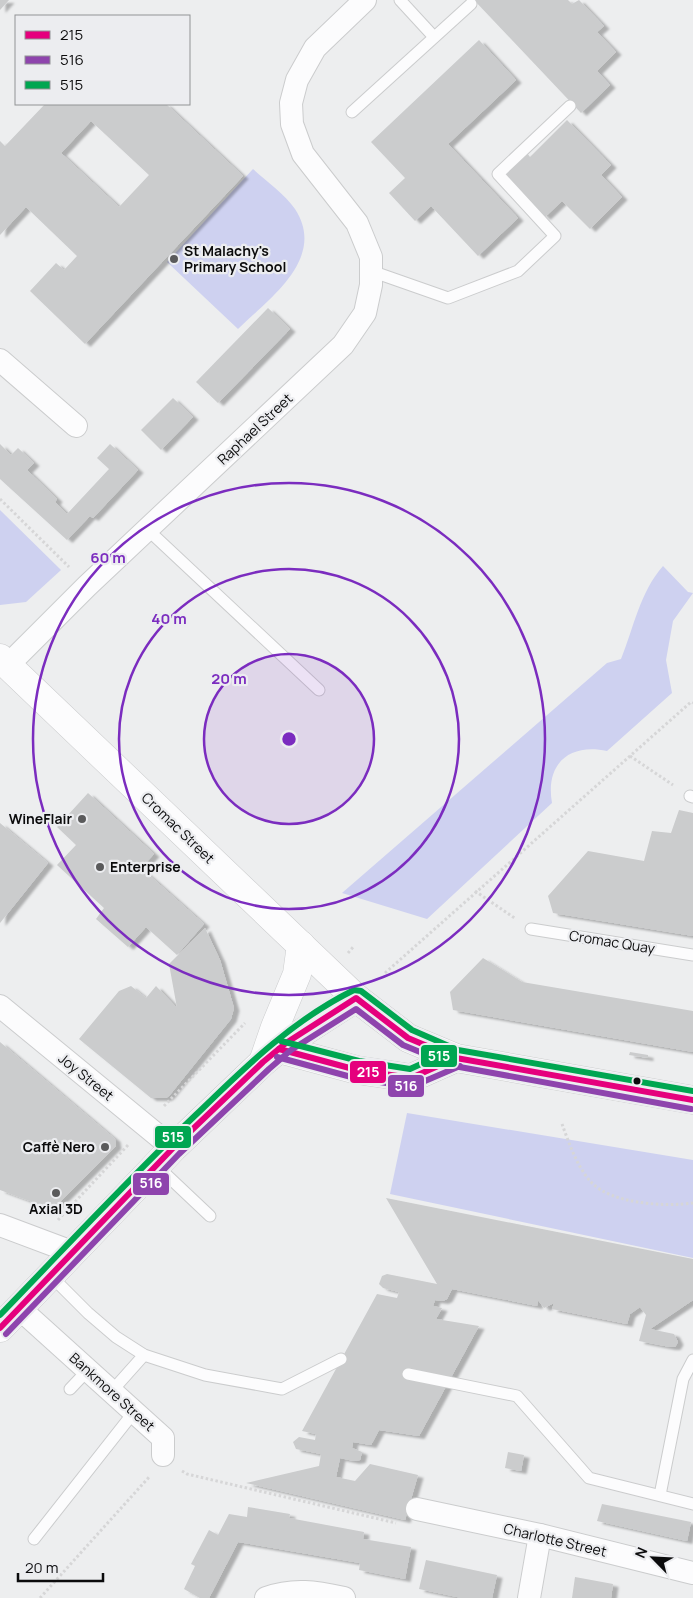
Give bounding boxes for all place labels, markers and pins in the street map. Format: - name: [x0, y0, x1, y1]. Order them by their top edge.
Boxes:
- place label: St Malachy's Primary School: [184, 241, 286, 276]
- marker: St Malachy's Primary School: [168, 253, 180, 265]
- centre of rings: [280, 730, 298, 748]
- place label: WineFlair: [9, 809, 72, 828]
- marker: WineFlair: [76, 813, 88, 825]
- place label: Enterprise: [110, 857, 181, 876]
- marker: Enterprise: [94, 861, 106, 873]
- unlabelled marker: [632, 1076, 642, 1086]
- place label: Caffè Nero: [23, 1137, 95, 1156]
- marker: Caffè Nero: [99, 1141, 111, 1153]
- marker: Axial 3D: [50, 1187, 62, 1199]
- place label: Axial 3D: [29, 1199, 83, 1218]

